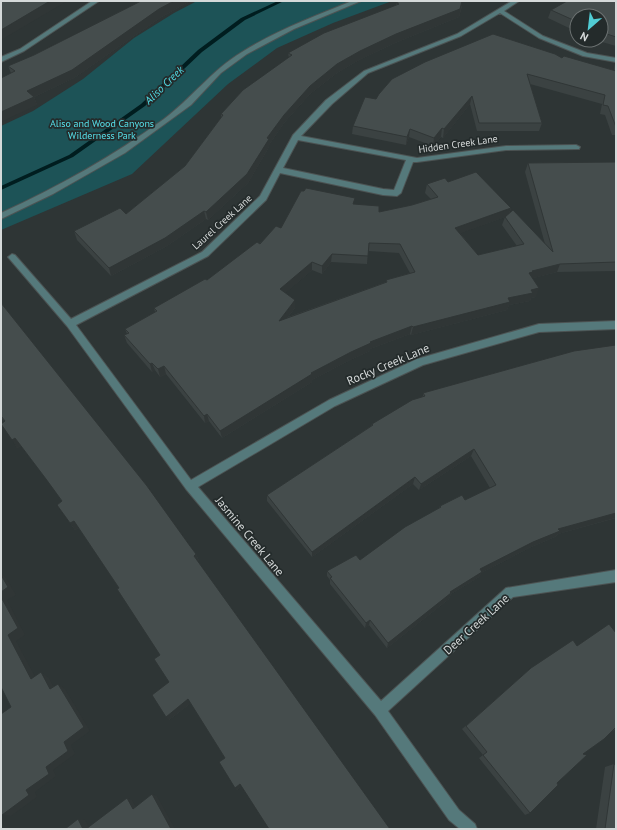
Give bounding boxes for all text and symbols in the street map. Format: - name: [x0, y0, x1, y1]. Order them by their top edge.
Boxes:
- north arrow: [569, 8, 609, 48]
- text: N: [578, 29, 591, 45]
- water label: Aliso Creek: [141, 62, 187, 108]
- park label: Aliso and Wood Canyons Wilderness Park: [50, 117, 154, 142]
- street label: Hidden Creek Lane: [417, 132, 499, 156]
- street label: Laurel Creek Lane: [189, 192, 255, 252]
- street label: Rocky Creek Lane: [344, 340, 432, 388]
- street label: Jasmine Creek Lane: [212, 492, 288, 579]
- street label: Deer Creek Lane: [440, 591, 512, 657]

